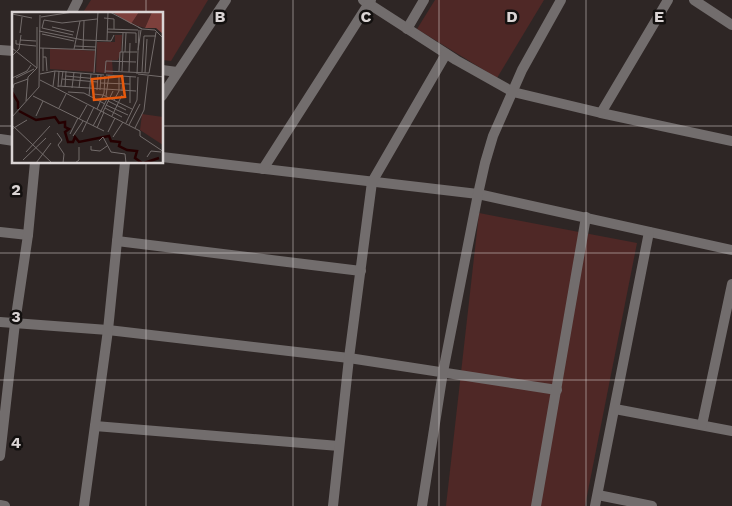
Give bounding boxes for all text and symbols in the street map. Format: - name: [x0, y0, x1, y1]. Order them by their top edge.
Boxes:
- text: B: [215, 7, 226, 26]
- text: C: [361, 7, 372, 26]
- text: D: [506, 7, 518, 26]
- text: E: [654, 7, 664, 26]
- inset map: [12, 12, 164, 164]
- text: 2: [11, 180, 21, 199]
- text: 3: [11, 307, 21, 326]
- text: 4: [11, 433, 21, 452]

